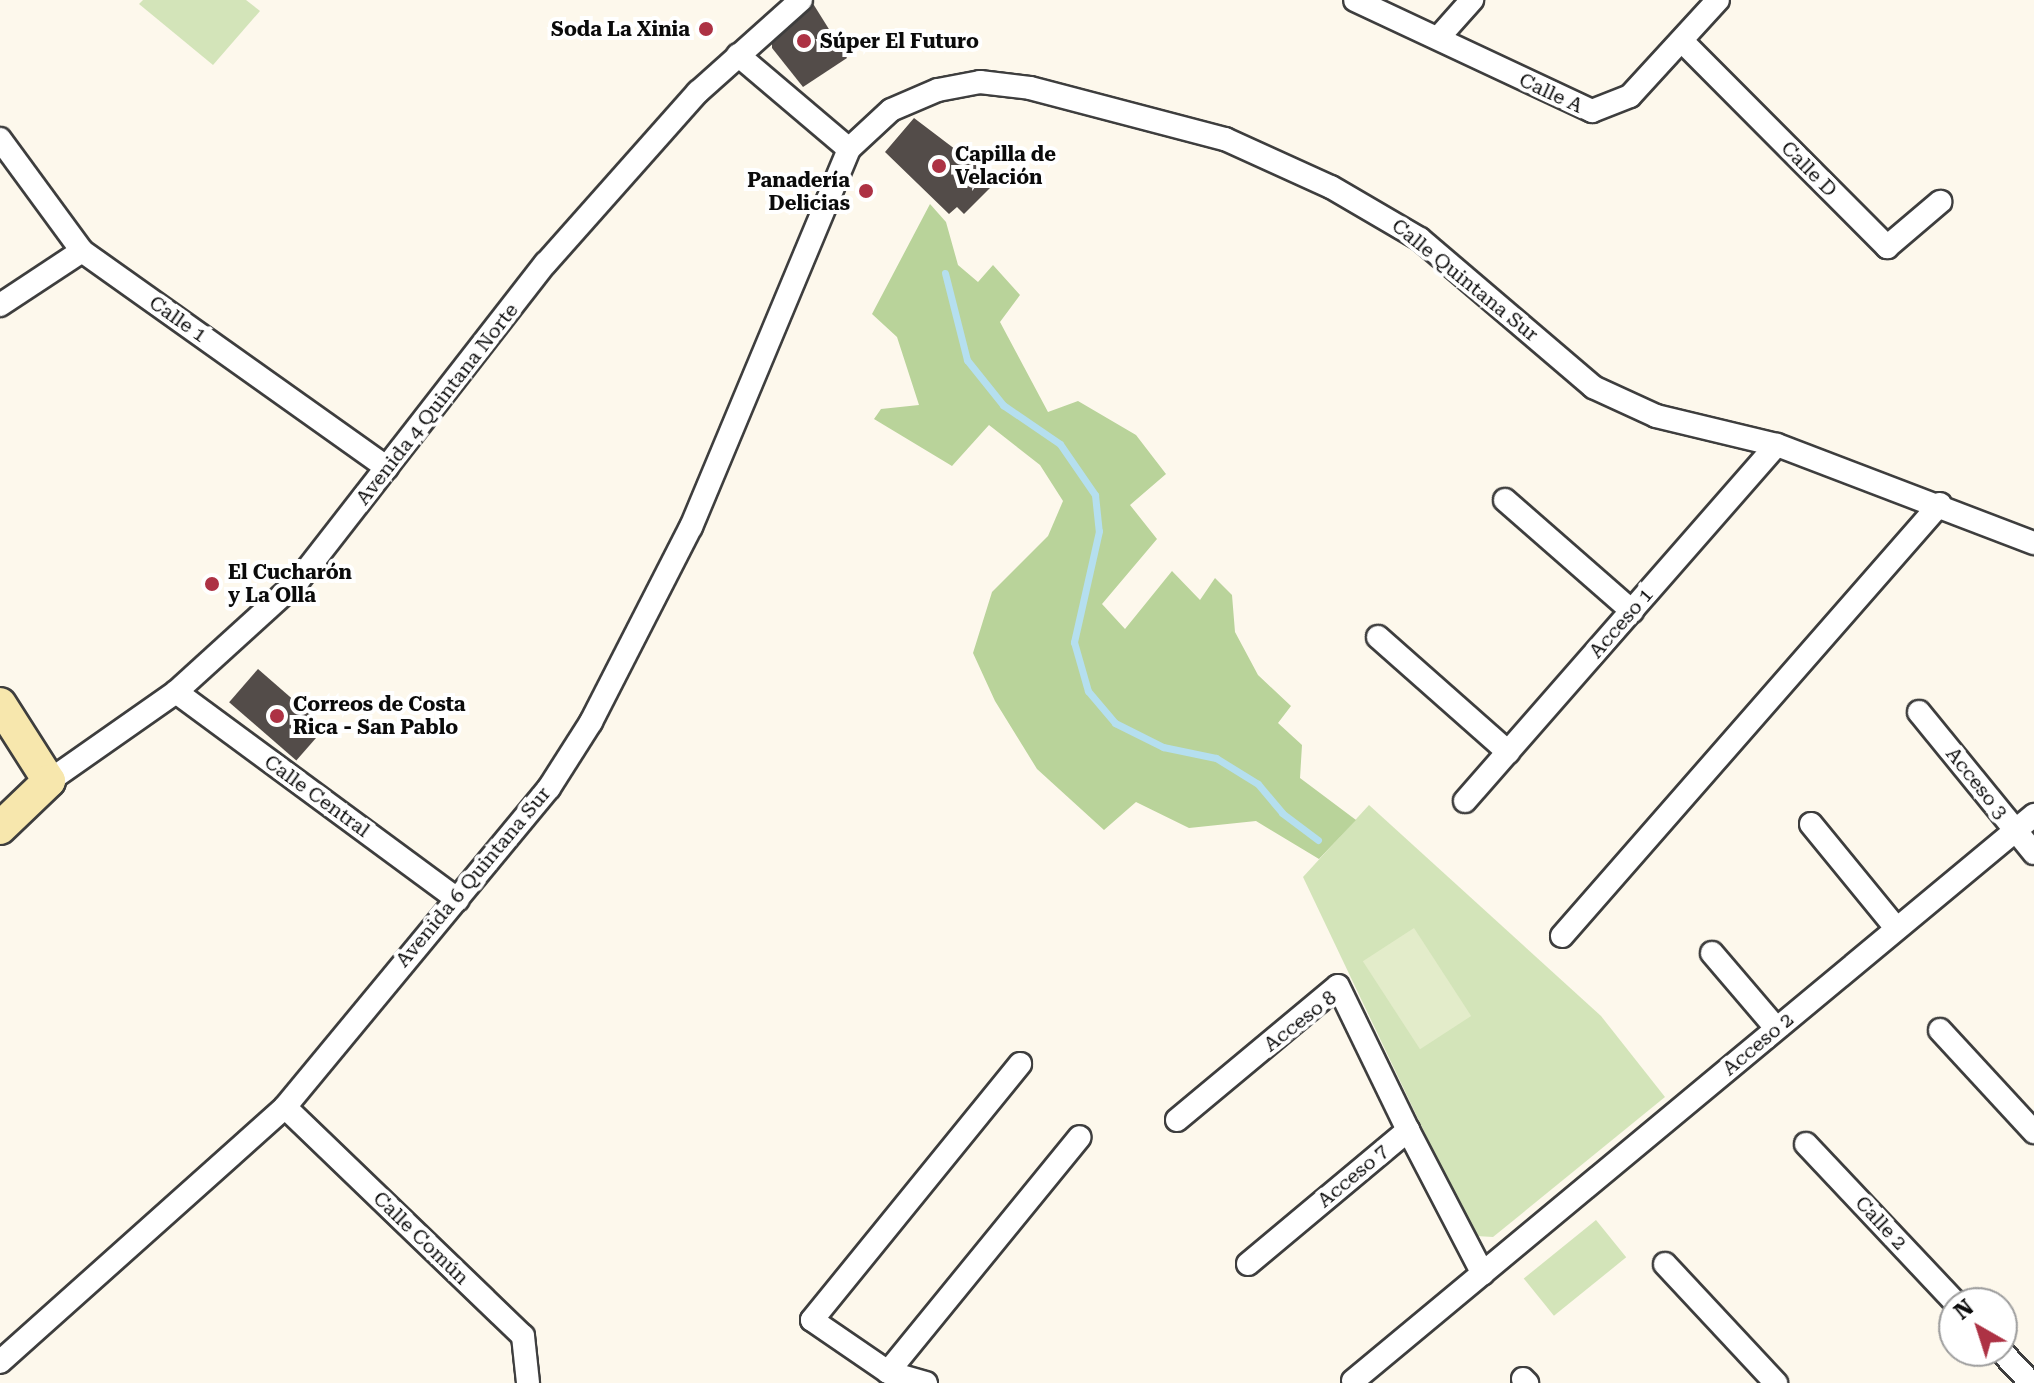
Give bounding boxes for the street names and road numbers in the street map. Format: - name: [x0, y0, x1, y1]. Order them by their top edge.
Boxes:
- street label: Calle A: [1515, 68, 1587, 118]
- street label: Calle D: [1776, 136, 1842, 202]
- street label: Calle Quintana Sur: [1387, 214, 1543, 346]
- street label: Calle 1: [145, 291, 211, 347]
- street label: Avenida 4 Quintana Norte: [351, 298, 523, 510]
- street label: Acceso 1: [1584, 583, 1658, 663]
- street label: Acceso 3: [1941, 742, 2013, 824]
- street label: Calle Central: [260, 750, 374, 842]
- street label: Avenida 6 Quintana Sur: [391, 782, 555, 972]
- street label: Acceso 8: [1259, 985, 1341, 1057]
- street label: Acceso 2: [1718, 1007, 1798, 1081]
- street label: Acceso 7: [1313, 1139, 1393, 1213]
- street label: Calle Común: [368, 1186, 474, 1290]
- street label: Calle 2: [1850, 1191, 1912, 1255]

